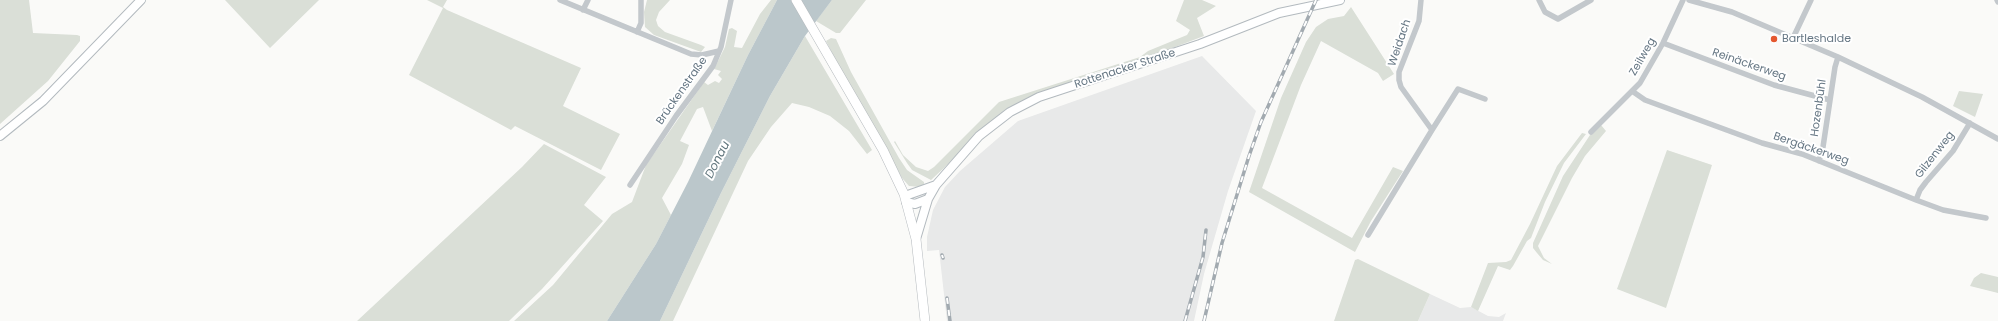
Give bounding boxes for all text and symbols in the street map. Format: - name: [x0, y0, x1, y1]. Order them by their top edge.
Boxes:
- street label: Weidach: [1386, 18, 1414, 68]
- place label: Bartleshalde: [1782, 32, 1851, 46]
- marker: Bartleshalde: [1769, 34, 1779, 44]
- street label: Zeilweg: [1627, 36, 1659, 78]
- street label: Rottenacker Straße: [1073, 46, 1177, 92]
- street label: Reinäckerweg: [1710, 46, 1788, 84]
- street label: Brückenstraße: [654, 55, 710, 127]
- street label: Hozenbühl: [1808, 78, 1830, 138]
- street label: Gilzenweg: [1913, 129, 1957, 181]
- street label: Bergäckerweg: [1771, 130, 1851, 168]
- water label: Donau: [703, 139, 733, 181]

